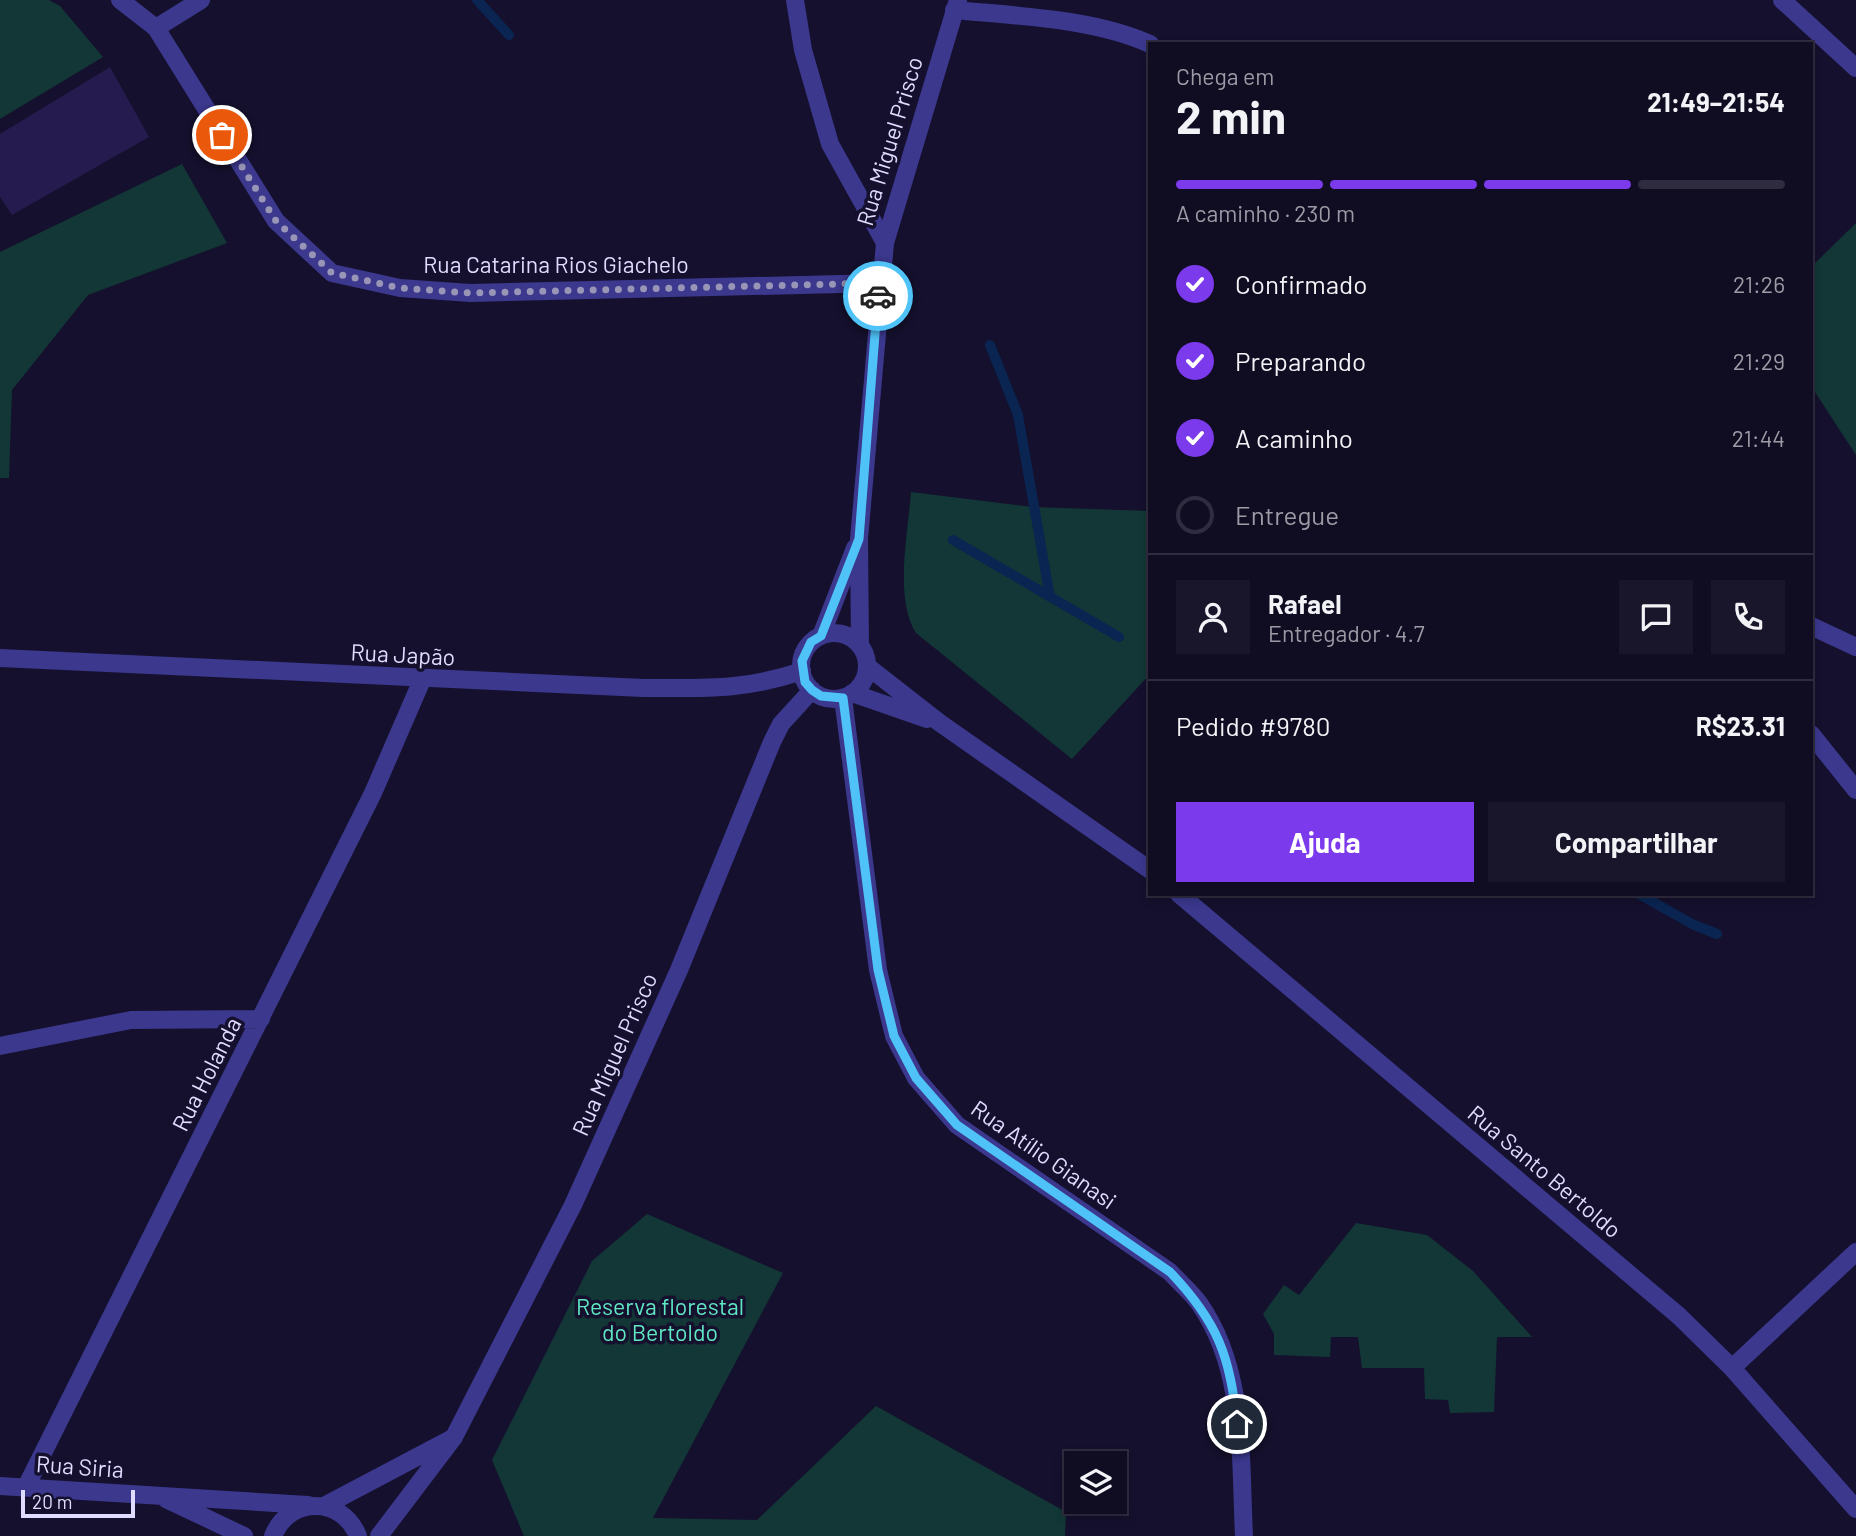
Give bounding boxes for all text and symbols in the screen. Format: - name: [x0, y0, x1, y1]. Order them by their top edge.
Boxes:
- street label: Rua Miguel Prisco: [850, 53, 928, 229]
- text: Chega em: [1176, 62, 1274, 90]
- text: 21:49–21:54: [1647, 86, 1785, 117]
- text: 2 min: [1176, 88, 1286, 143]
- pin: [192, 105, 252, 165]
- icon: bag: [203, 116, 241, 154]
- text: A caminho · 230 m: [1176, 199, 1355, 227]
- street label: Rua Catarina Rios Giachelo: [423, 250, 689, 278]
- courier: [843, 261, 913, 331]
- icon: check: [1176, 265, 1214, 303]
- text: Confirmado: [1235, 268, 1367, 299]
- text: 21:26: [1733, 270, 1785, 298]
- icon: car: [859, 277, 897, 315]
- icon: check: [1176, 342, 1214, 380]
- text: Preparando: [1235, 345, 1366, 376]
- text: 21:29: [1733, 347, 1785, 375]
- icon: check: [1176, 419, 1214, 457]
- text: A caminho: [1235, 422, 1353, 453]
- text: 21:44: [1732, 424, 1785, 452]
- text: Entregue: [1235, 499, 1339, 530]
- button: person: [1176, 580, 1250, 654]
- button: chat: [1619, 580, 1693, 654]
- button: phone: [1711, 580, 1785, 654]
- text: Rafael: [1268, 588, 1342, 619]
- text: Entregador · 4.7: [1268, 619, 1425, 647]
- street label: Rua Japão: [350, 637, 456, 671]
- text: Pedido #9780: [1176, 710, 1330, 741]
- text: R$23.31: [1696, 710, 1785, 741]
- button: Ajuda: [1176, 802, 1474, 882]
- button: Compartilhar: [1488, 802, 1785, 882]
- street label: Rua Miguel Prisco: [566, 968, 662, 1140]
- street label: Rua Holanda: [165, 1012, 247, 1136]
- street label: Rua Atílio Gianasi: [966, 1094, 1122, 1214]
- street label: Rua Santo Bertoldo: [1463, 1099, 1627, 1243]
- park label: Reserva florestal do Bertoldo: [576, 1292, 744, 1346]
- pin: [1207, 1394, 1267, 1454]
- icon: home: [1218, 1405, 1256, 1443]
- street label: Rua Siria: [35, 1449, 125, 1483]
- map controls: [1064, 1451, 1127, 1514]
- button: layers: [1064, 1451, 1127, 1514]
- scale bar: [21, 1487, 135, 1519]
- text: 20 m: [32, 1490, 72, 1513]

